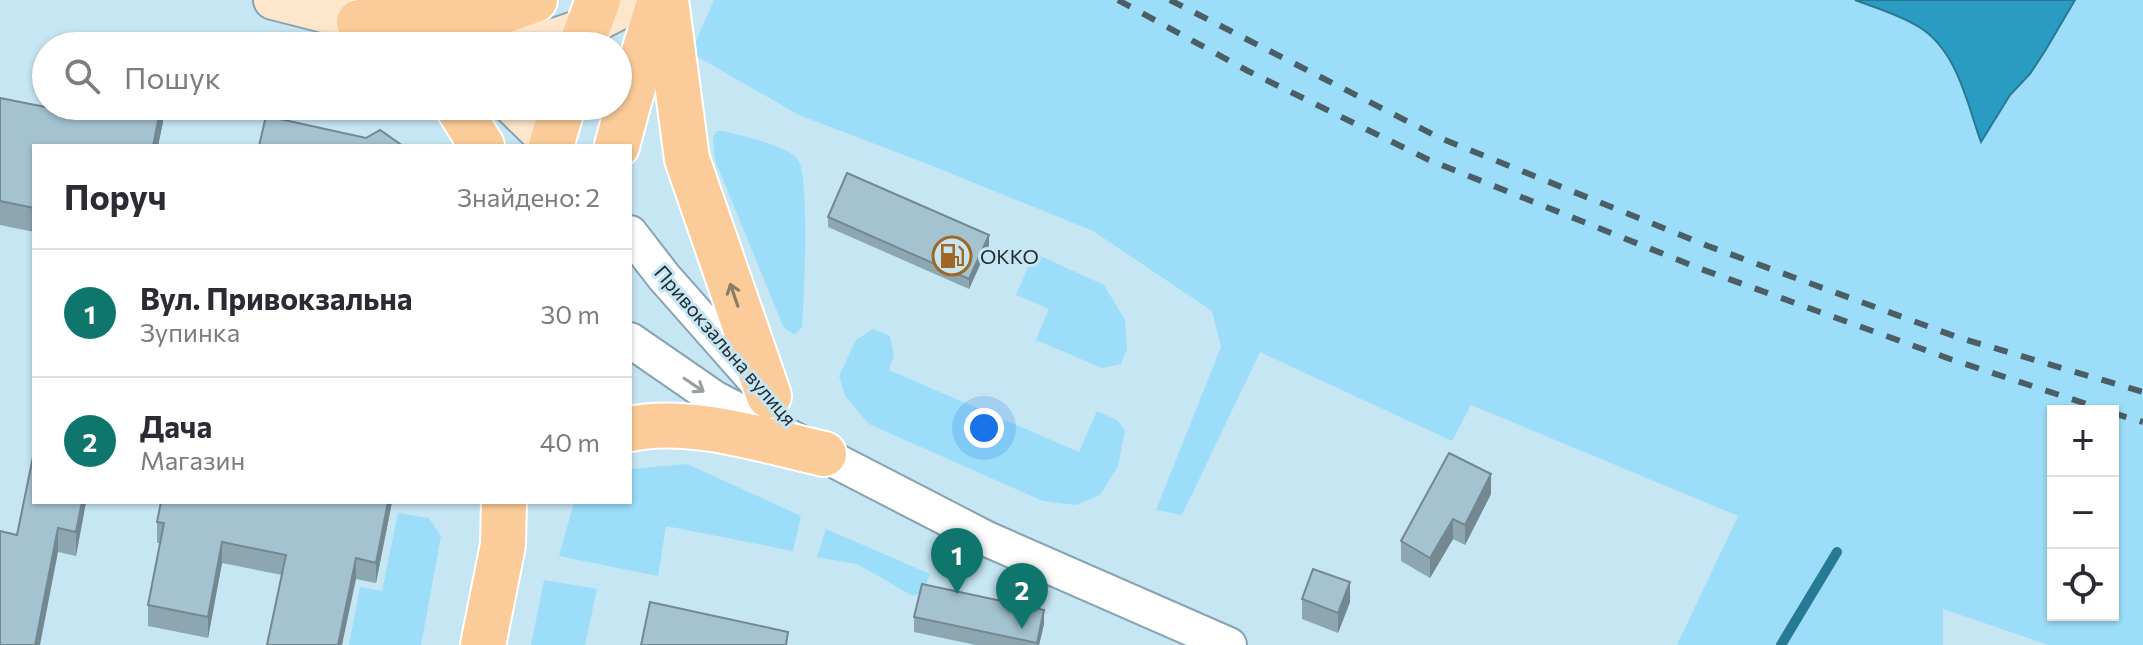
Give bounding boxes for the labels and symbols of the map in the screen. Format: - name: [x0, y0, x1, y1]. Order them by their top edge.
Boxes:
- fuel station icon: ОККО: [931, 235, 973, 277]
- place label: ОККО: [980, 244, 1039, 268]
- street label: Привокзальна вулиця: [650, 260, 802, 430]
- one-way arrow: [726, 283, 741, 308]
- one-way arrow: [683, 376, 705, 393]
- your location: [964, 408, 1004, 448]
- pin: 1: [931, 528, 983, 594]
- pin: 2: [996, 563, 1048, 629]

